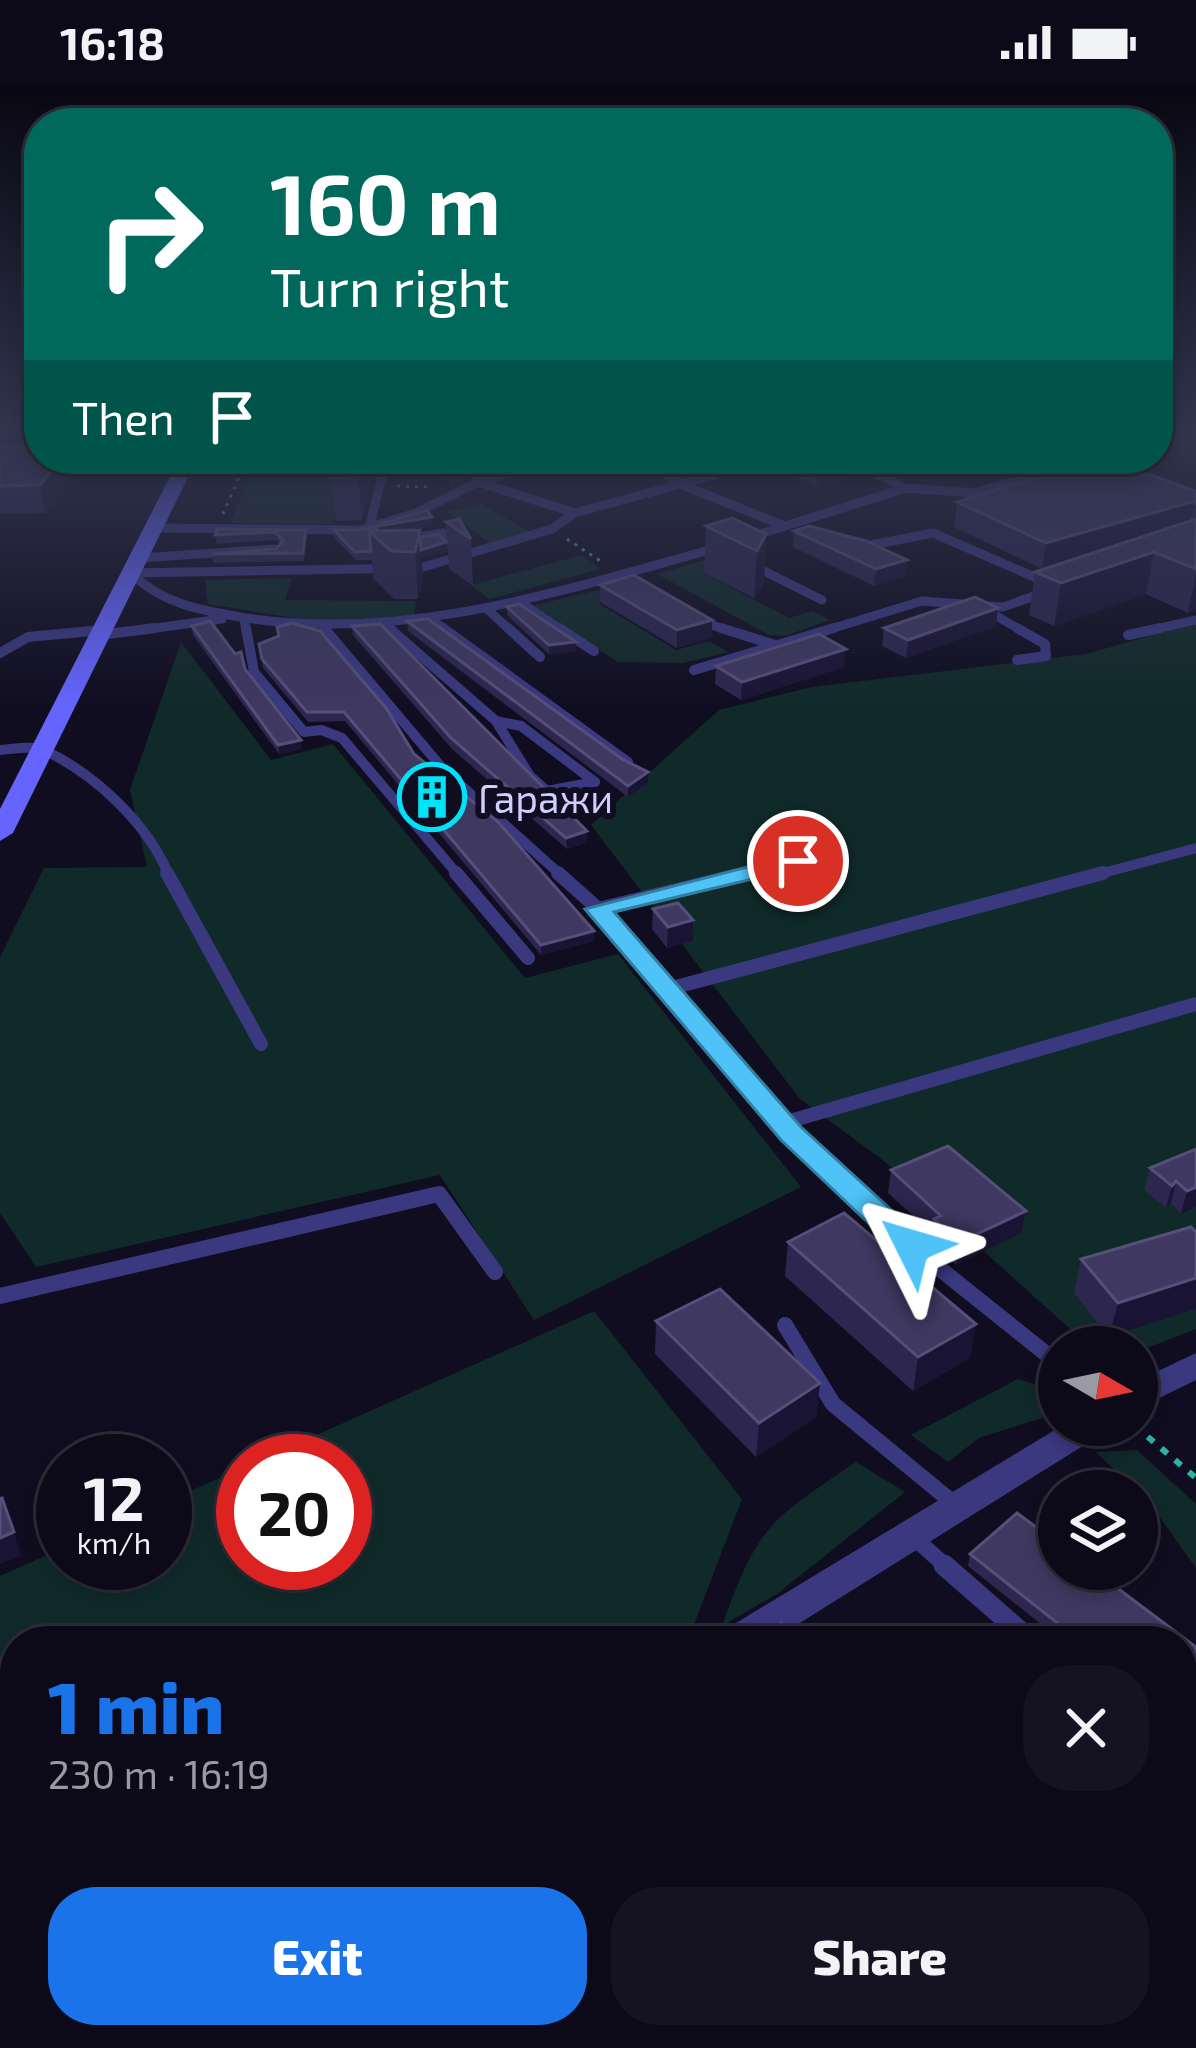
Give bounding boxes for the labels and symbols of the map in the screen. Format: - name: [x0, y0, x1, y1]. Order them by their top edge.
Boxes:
- building icon: Гаражи: [397, 762, 467, 832]
- place label: Гаражи: [478, 774, 613, 821]
- pin: [747, 810, 849, 912]
- position arrow: [849, 1183, 975, 1309]
- north arrow: [1038, 1326, 1158, 1446]
- speed limit sign: 20: [216, 1434, 372, 1590]

